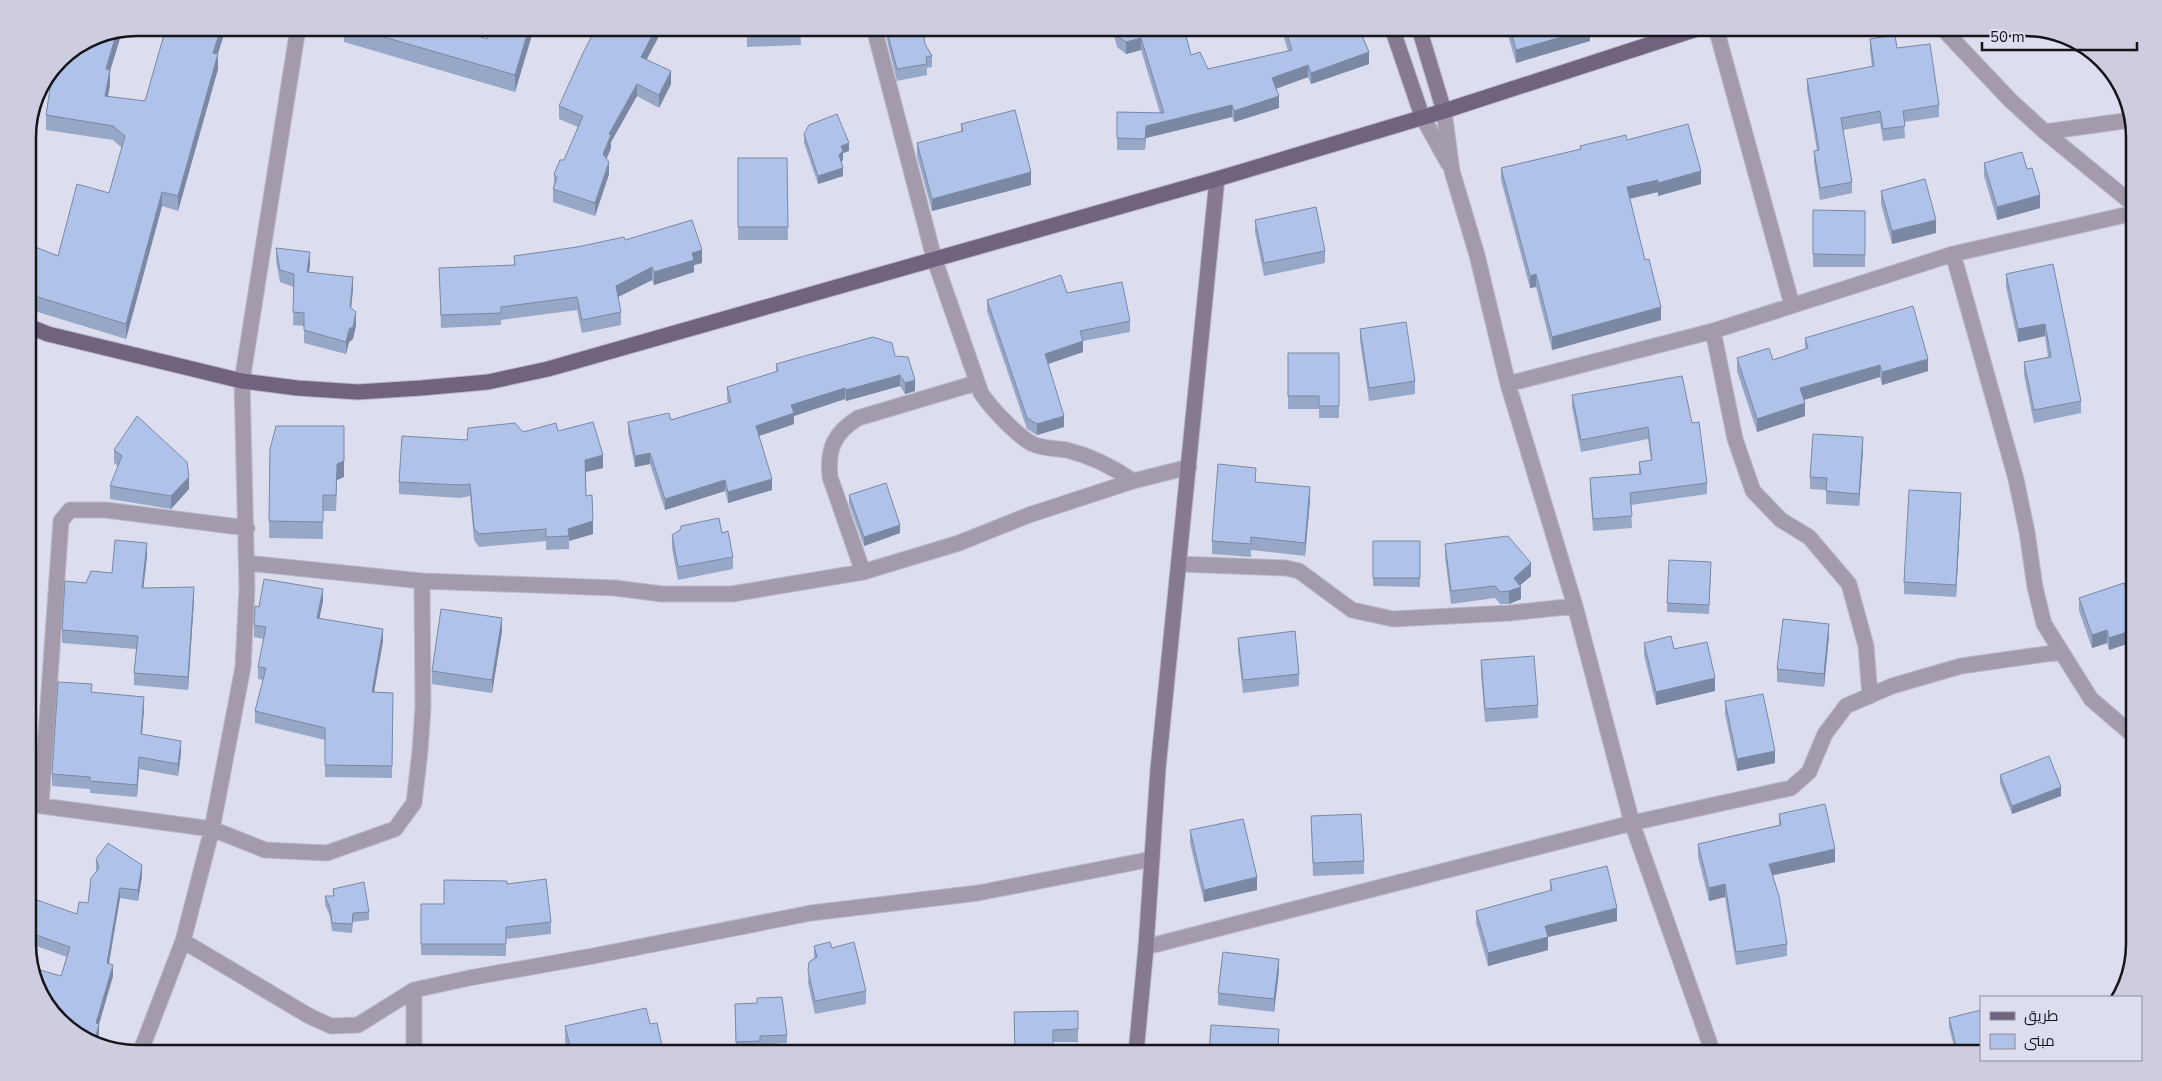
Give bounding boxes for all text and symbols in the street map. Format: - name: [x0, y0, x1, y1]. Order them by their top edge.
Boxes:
- scale bar: [1982, 20, 2137, 52]
- text: 50 m: [1990, 27, 2025, 47]
- legend: [1980, 996, 2142, 1061]
- text: طريق: [2024, 1006, 2058, 1026]
- text: مبنى: [2024, 1031, 2055, 1051]

